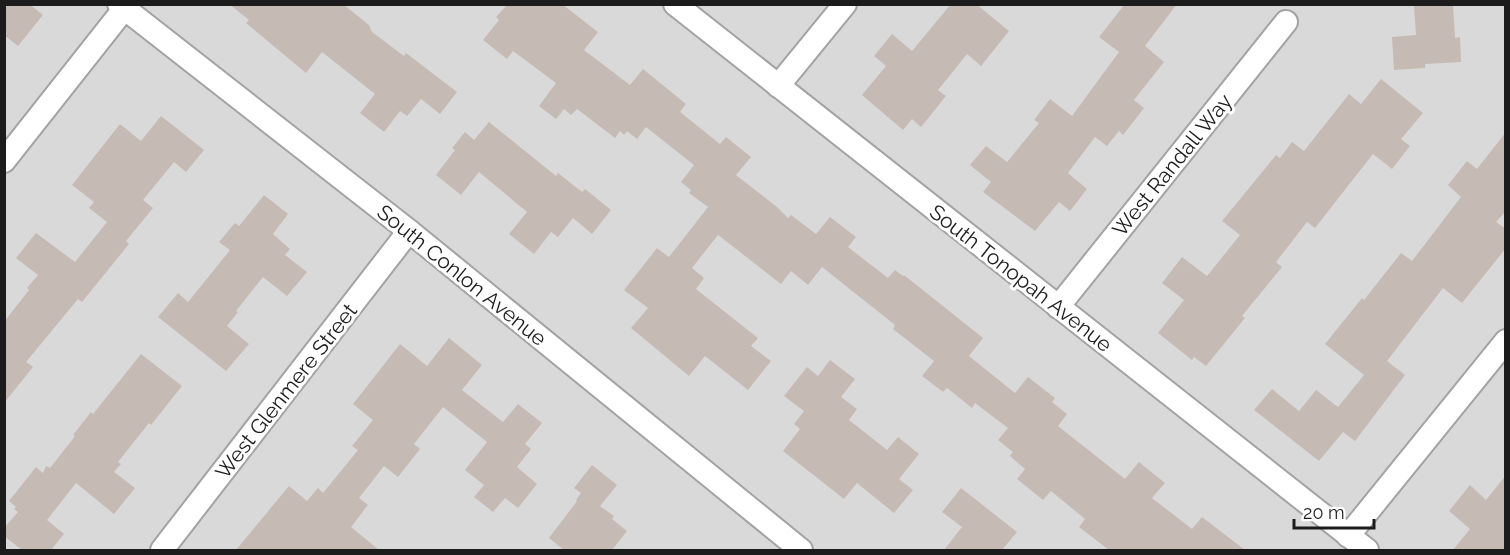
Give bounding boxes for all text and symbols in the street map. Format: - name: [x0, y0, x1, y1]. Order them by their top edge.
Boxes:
- street label: West Randall Way: [1107, 89, 1237, 241]
- street label: South Conlon Avenue: [372, 199, 552, 351]
- street label: South Tonopah Avenue: [925, 199, 1117, 357]
- street label: West Glenmere Street: [210, 298, 362, 484]
- scale bar: [1294, 492, 1374, 530]
- text: 20 m: [1303, 502, 1345, 523]

